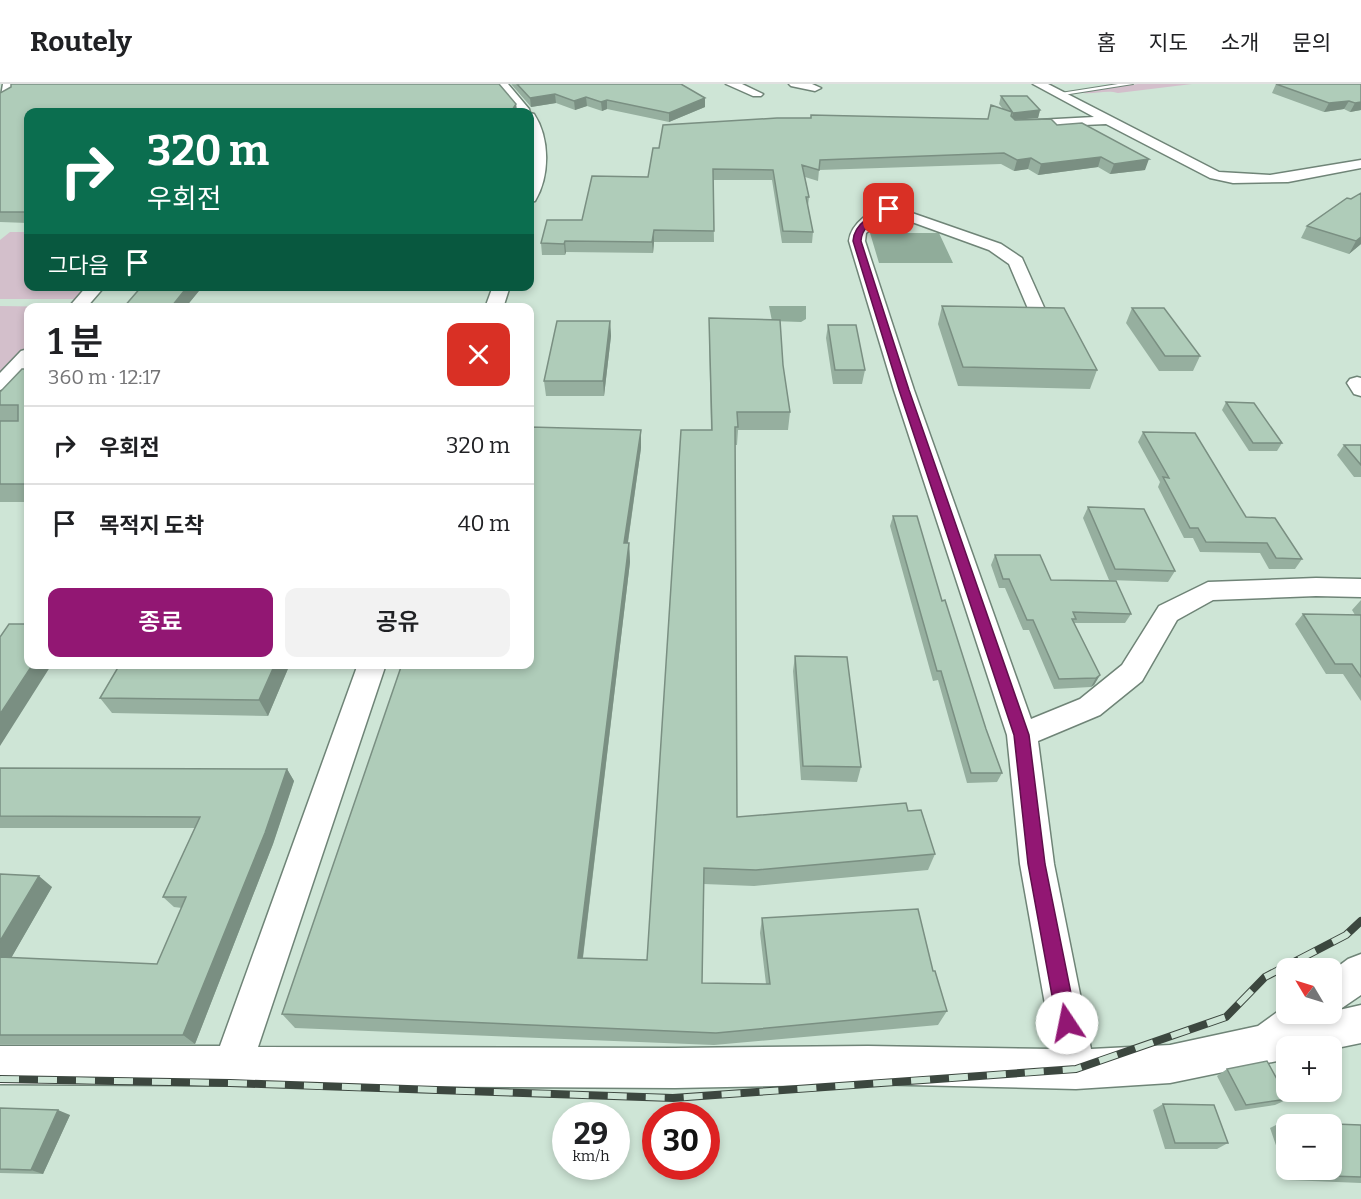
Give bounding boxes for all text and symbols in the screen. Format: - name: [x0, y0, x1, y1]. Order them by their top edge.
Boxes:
- text: Routely: [30, 25, 132, 58]
- text: 홈: [1097, 30, 1116, 56]
- text: 지도: [1149, 30, 1188, 56]
- text: 소개: [1221, 30, 1259, 56]
- text: 문의: [1292, 30, 1331, 56]
- text: 320 m: [147, 126, 269, 176]
- icon: right: [48, 132, 126, 210]
- text: 우회전: [147, 183, 222, 215]
- pin: [863, 183, 914, 234]
- icon: arrive: [872, 192, 905, 225]
- icon: arrive: [121, 246, 154, 279]
- text: 그다음: [48, 252, 109, 279]
- text: 1 분: [48, 320, 103, 364]
- button: close: [447, 323, 510, 386]
- text: 360 m · 12:17: [48, 365, 160, 389]
- icon: right: [48, 429, 81, 462]
- text: 320 m: [446, 432, 510, 459]
- text: 우회전: [99, 434, 160, 461]
- icon: arrive: [48, 507, 81, 540]
- text: 40 m: [458, 510, 510, 537]
- text: 목적지 도착: [99, 512, 204, 539]
- button: 종료: [48, 588, 273, 657]
- button: 공유: [285, 588, 510, 657]
- north arrow: [1276, 958, 1342, 1024]
- map controls: [1276, 958, 1342, 1180]
- position arrow: [1035, 991, 1099, 1055]
- button: +: [1276, 1036, 1342, 1102]
- speed limit sign: 30: [642, 1102, 720, 1180]
- button: −: [1276, 1114, 1342, 1180]
- text: 29: [574, 1116, 608, 1152]
- text: km/h: [572, 1147, 610, 1165]

